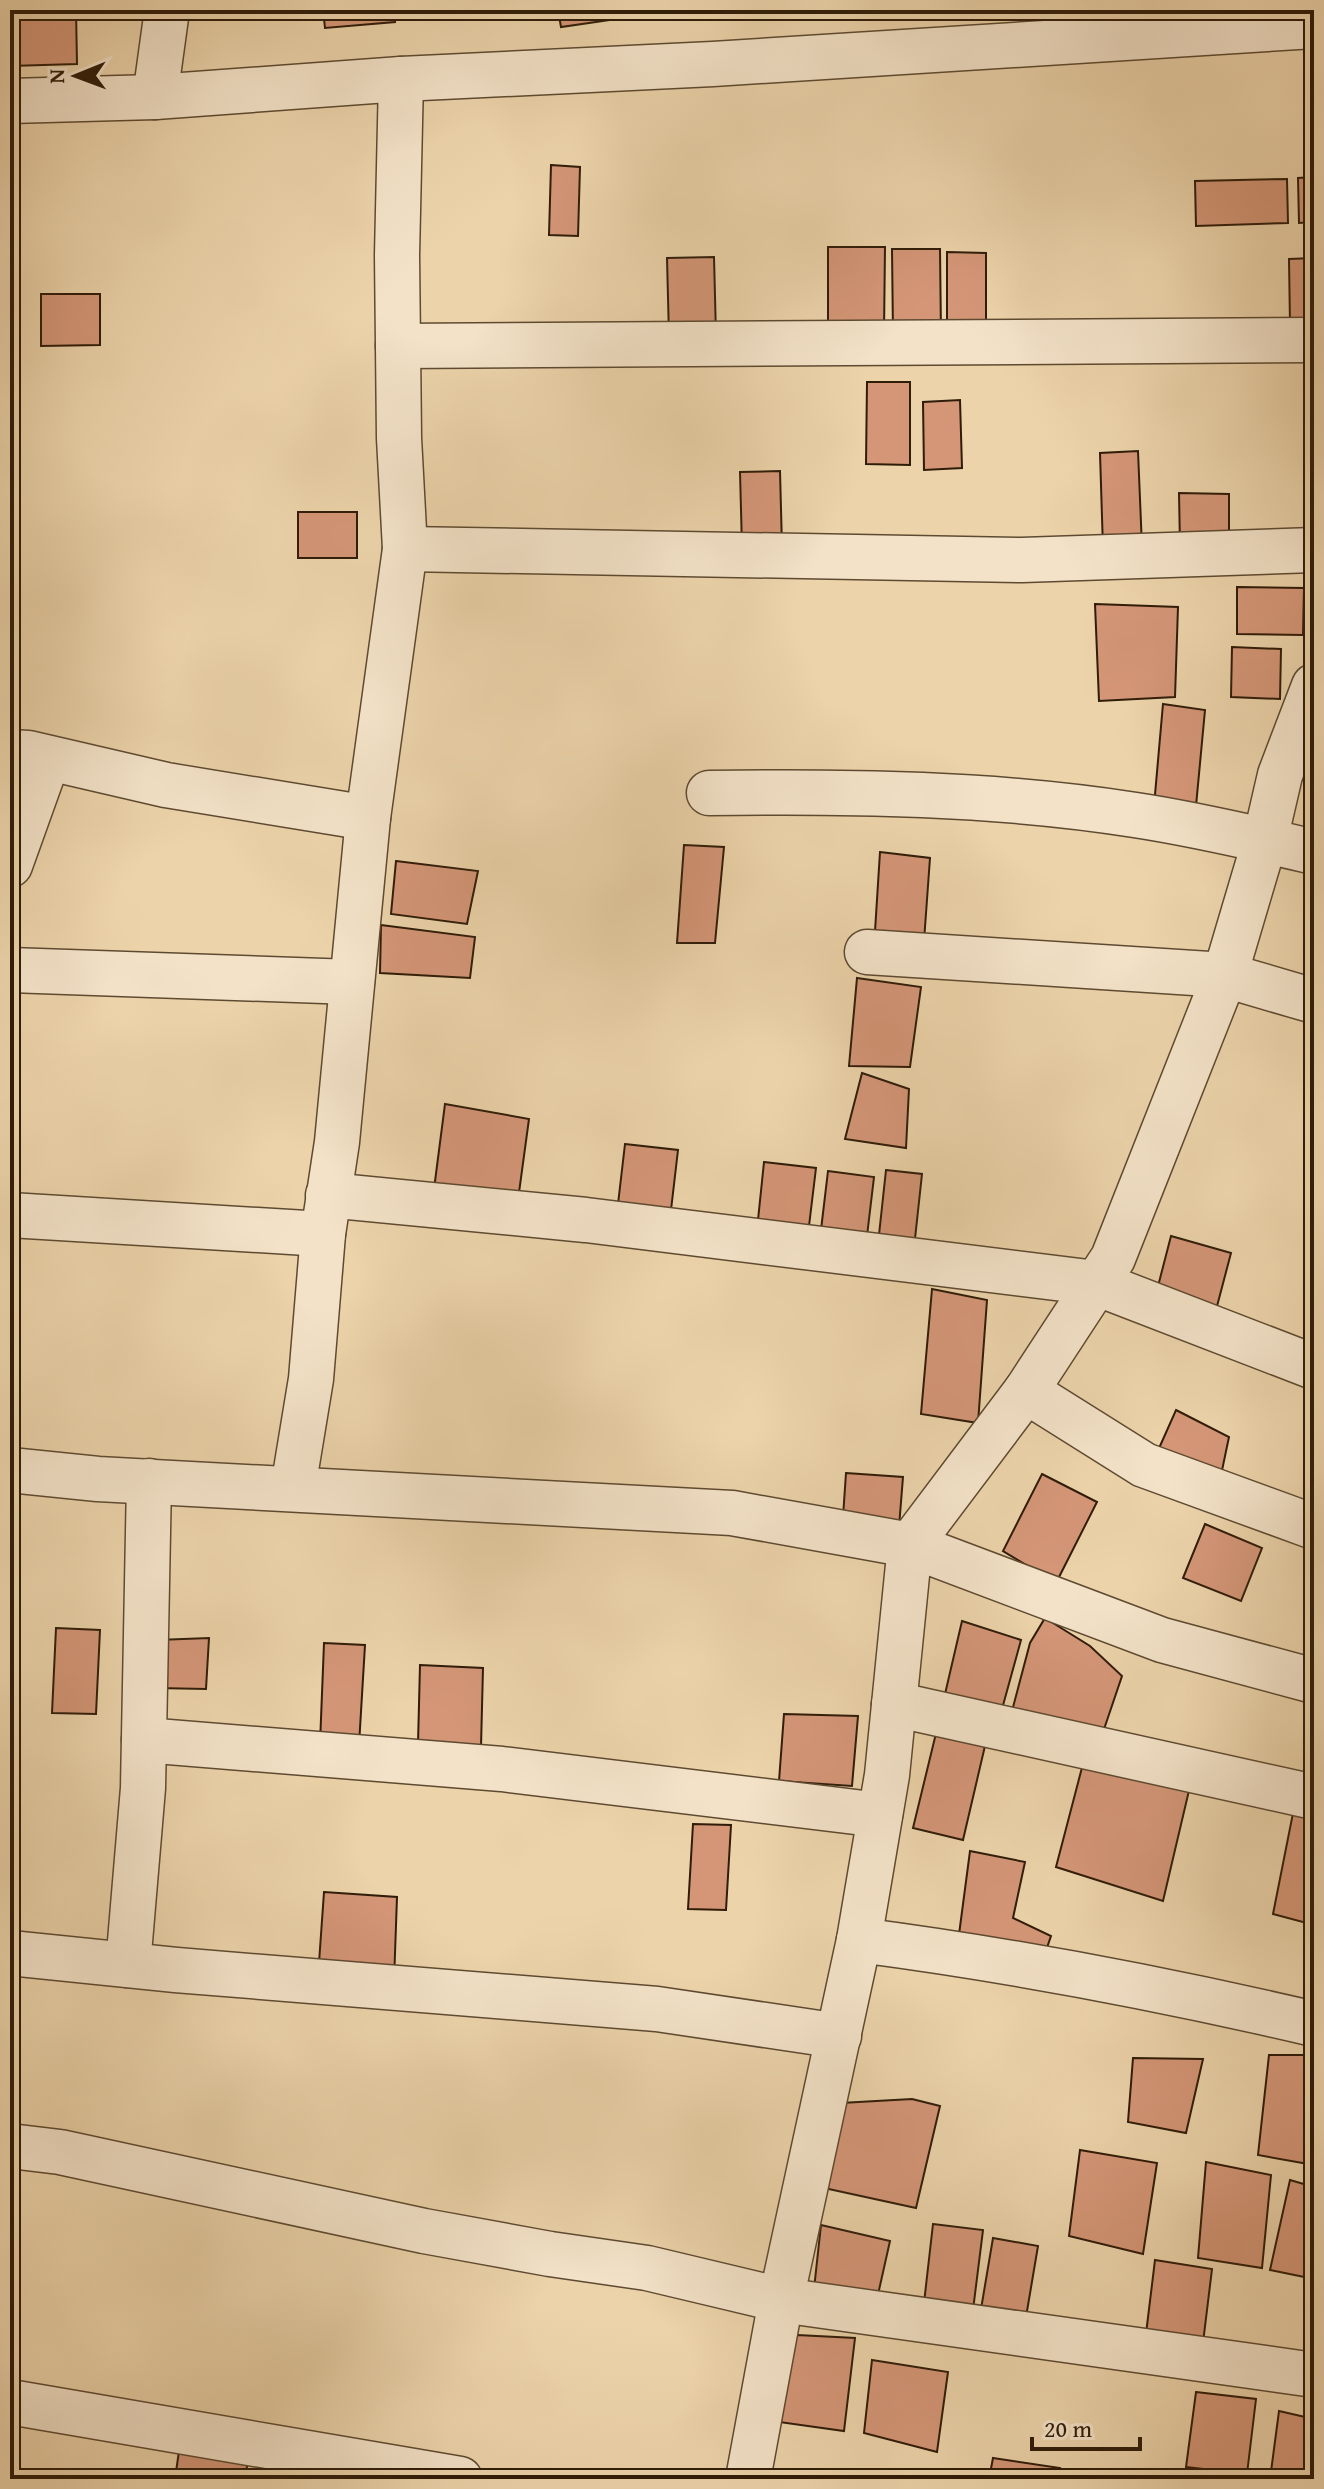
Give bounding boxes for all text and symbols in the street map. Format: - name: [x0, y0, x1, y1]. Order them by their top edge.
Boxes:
- north arrow: [36, 36, 116, 116]
- text: N: [40, 68, 72, 84]
- scale bar: [1032, 2401, 1140, 2451]
- text: 20 m: [1044, 2411, 1092, 2446]

